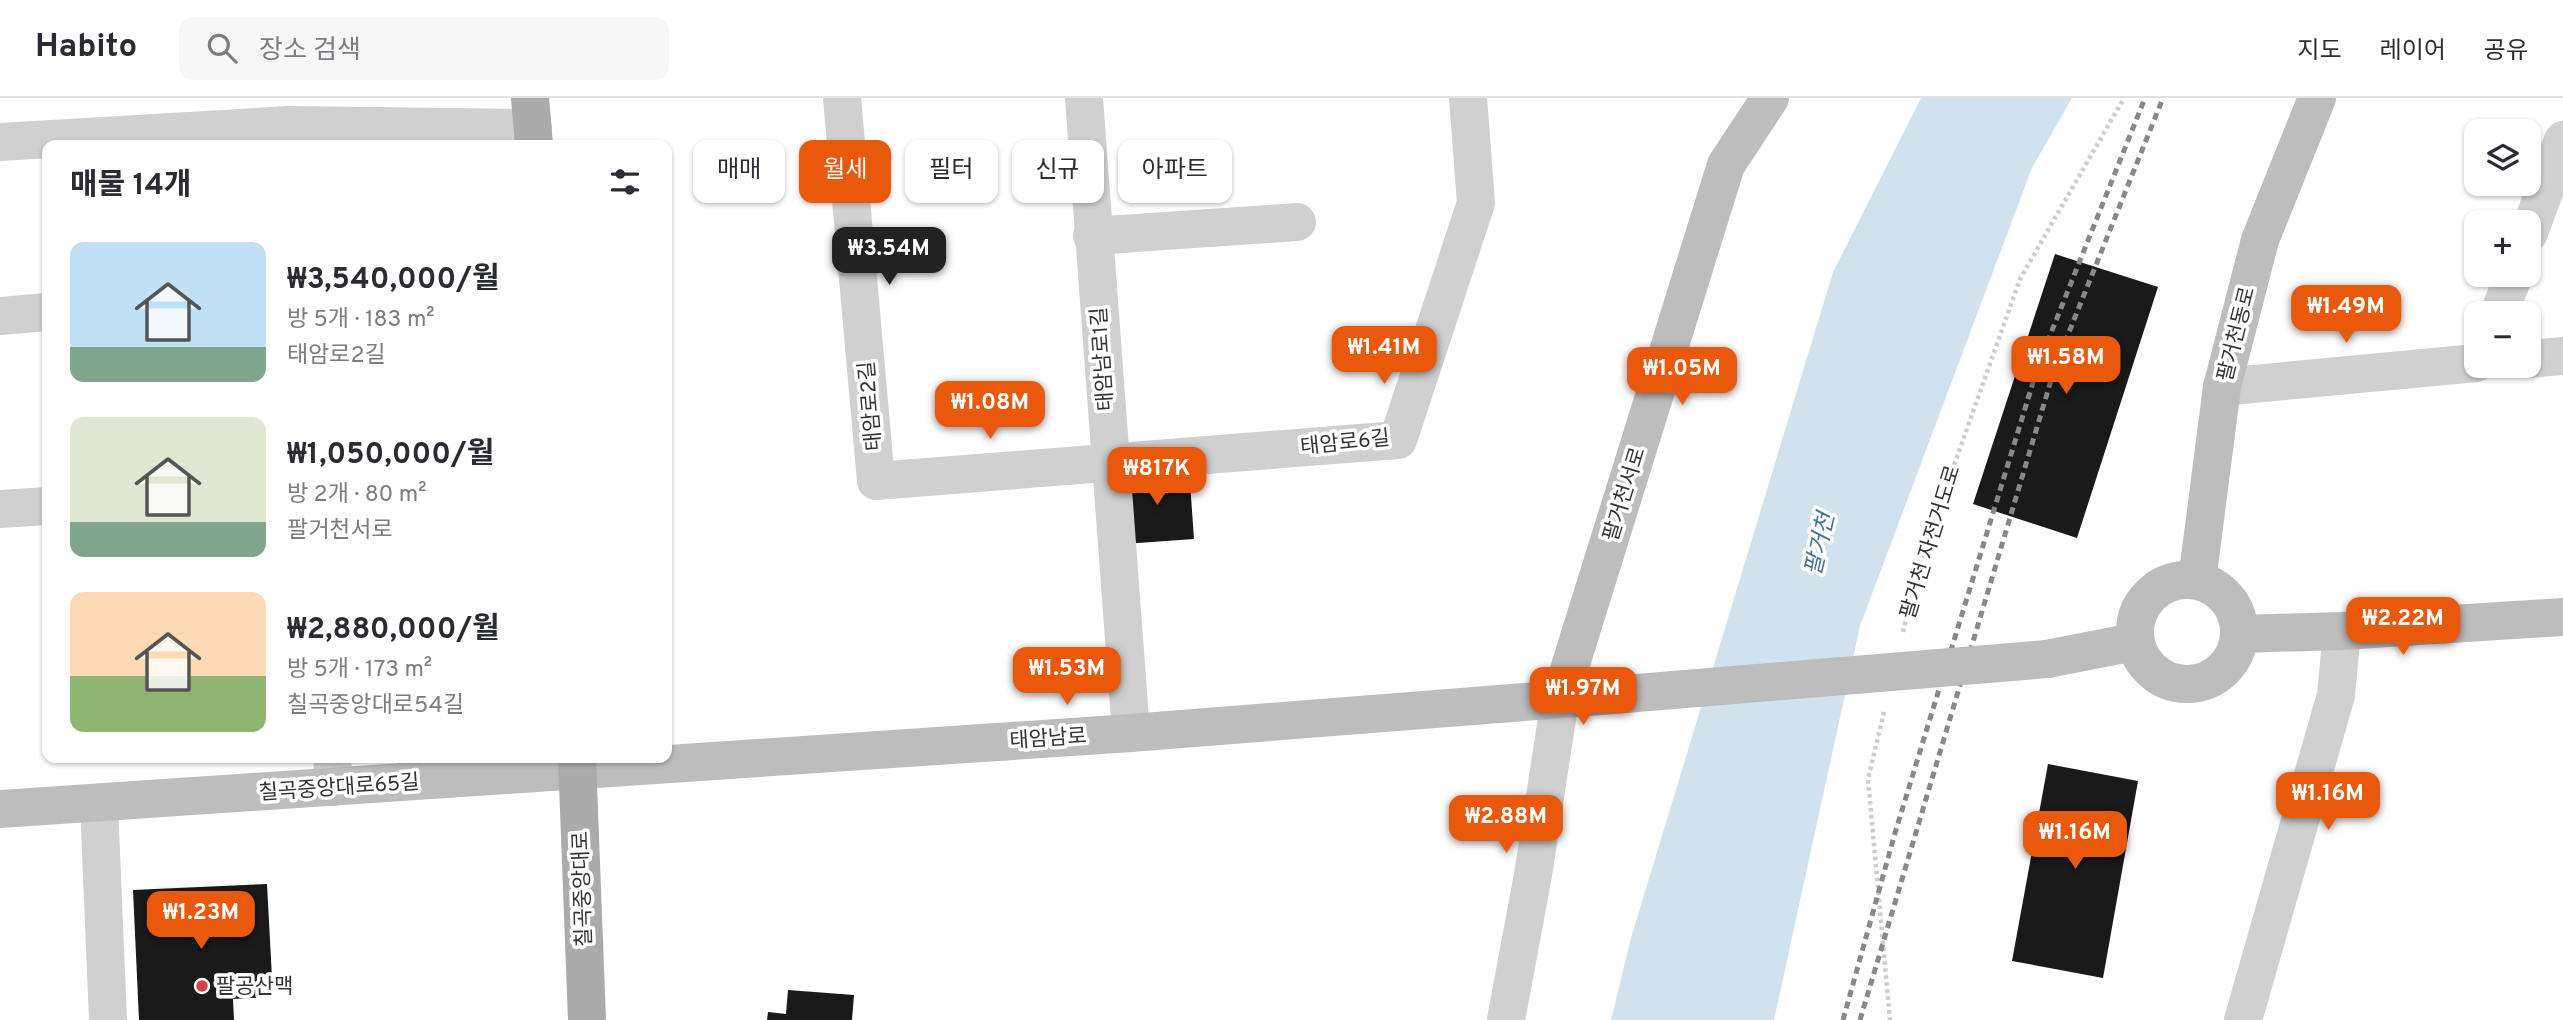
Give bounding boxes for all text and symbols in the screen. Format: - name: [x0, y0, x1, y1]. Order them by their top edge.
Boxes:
- search box: [179, 17, 669, 80]
- text: Habito: [35, 27, 137, 69]
- icon: search: [203, 29, 241, 67]
- text: 장소 검색: [259, 35, 361, 68]
- text: 지도: [2297, 37, 2342, 67]
- text: 레이어: [2380, 37, 2446, 67]
- text: 공유: [2484, 37, 2528, 67]
- map controls: [2464, 119, 2541, 378]
- button: layers: [2464, 119, 2541, 196]
- chip: 매매: [693, 140, 785, 203]
- chip: 월세: [799, 140, 891, 203]
- chip: 필터: [905, 140, 998, 203]
- chip: 신규: [1012, 140, 1104, 203]
- chip: 아파트: [1118, 140, 1232, 203]
- icon: filters: [606, 163, 644, 201]
- text: 매물 14개: [70, 168, 192, 205]
- button: +: [2464, 210, 2541, 287]
- pin: ₩3.54M: [832, 228, 946, 287]
- text: ₩3.54M: [848, 235, 930, 264]
- text: ₩3,540,000/월: [287, 262, 500, 299]
- icon: home: [126, 270, 210, 354]
- street label: 팔거천동로: [2213, 284, 2262, 384]
- pin: ₩1.49M: [2289, 286, 2403, 345]
- text: ₩1.49M: [2307, 293, 2385, 322]
- button: −: [2464, 301, 2541, 378]
- text: 방 5개 · 183 m²: [287, 306, 435, 335]
- street label: 태암남로1길: [1086, 306, 1121, 412]
- pin: ₩1.41M: [1327, 327, 1441, 386]
- text: ₩1.41M: [1348, 334, 1420, 363]
- pin: ₩1.58M: [2009, 336, 2123, 396]
- text: 태암로2길: [287, 342, 386, 371]
- text: ₩1.58M: [2027, 344, 2105, 373]
- pin: ₩1.05M: [1625, 348, 1739, 407]
- text: ₩1.05M: [1643, 355, 1721, 384]
- street label: 태암로2길: [854, 360, 889, 452]
- pin: ₩1.08M: [933, 382, 1047, 441]
- text: ₩1.08M: [951, 389, 1029, 418]
- street label: 태암로6길: [1299, 425, 1391, 462]
- text: ₩1,050,000/월: [287, 437, 494, 474]
- street label: 팔거천서로: [1598, 444, 1652, 545]
- icon: home: [126, 445, 210, 529]
- pin: ₩817K: [1108, 448, 1206, 507]
- text: ₩817K: [1123, 455, 1191, 484]
- street label: 팔거천 자전거도로: [1895, 462, 1968, 623]
- text: 방 2개 · 80 m²: [287, 481, 427, 510]
- water label: 팔거천: [1800, 508, 1843, 579]
- text: 팔거천서로: [287, 517, 393, 546]
- pin: ₩2.22M: [2346, 598, 2460, 657]
- text: ₩2.22M: [2362, 605, 2444, 634]
- text: ₩2,880,000/월: [287, 612, 500, 649]
- icon: home: [126, 620, 210, 704]
- pin: ₩1.53M: [1010, 648, 1124, 707]
- text: ₩1.53M: [1029, 655, 1105, 684]
- text: 방 5개 · 173 m²: [287, 656, 432, 685]
- pin: ₩1.97M: [1526, 668, 1640, 727]
- text: ₩1.97M: [1546, 675, 1620, 704]
- text: 칠곡중앙대로54길: [287, 692, 464, 721]
- street label: 태암남로: [1009, 723, 1088, 756]
- street label: 칠곡중앙대로65길: [258, 769, 420, 808]
- pin: ₩1.16M: [2271, 772, 2385, 832]
- text: ₩1.16M: [2292, 780, 2364, 809]
- pin: ₩2.88M: [1449, 796, 1563, 855]
- text: ₩2.88M: [1465, 803, 1547, 832]
- pin: ₩1.16M: [2018, 812, 2132, 871]
- text: ₩1.16M: [2039, 819, 2111, 848]
- street label: 칠곡중앙대로: [568, 831, 599, 947]
- pin: ₩1.23M: [144, 892, 258, 951]
- text: ₩1.23M: [163, 899, 239, 928]
- place label: 팔공산맥: [216, 974, 293, 1001]
- marker: 팔공산맥: [194, 978, 210, 994]

